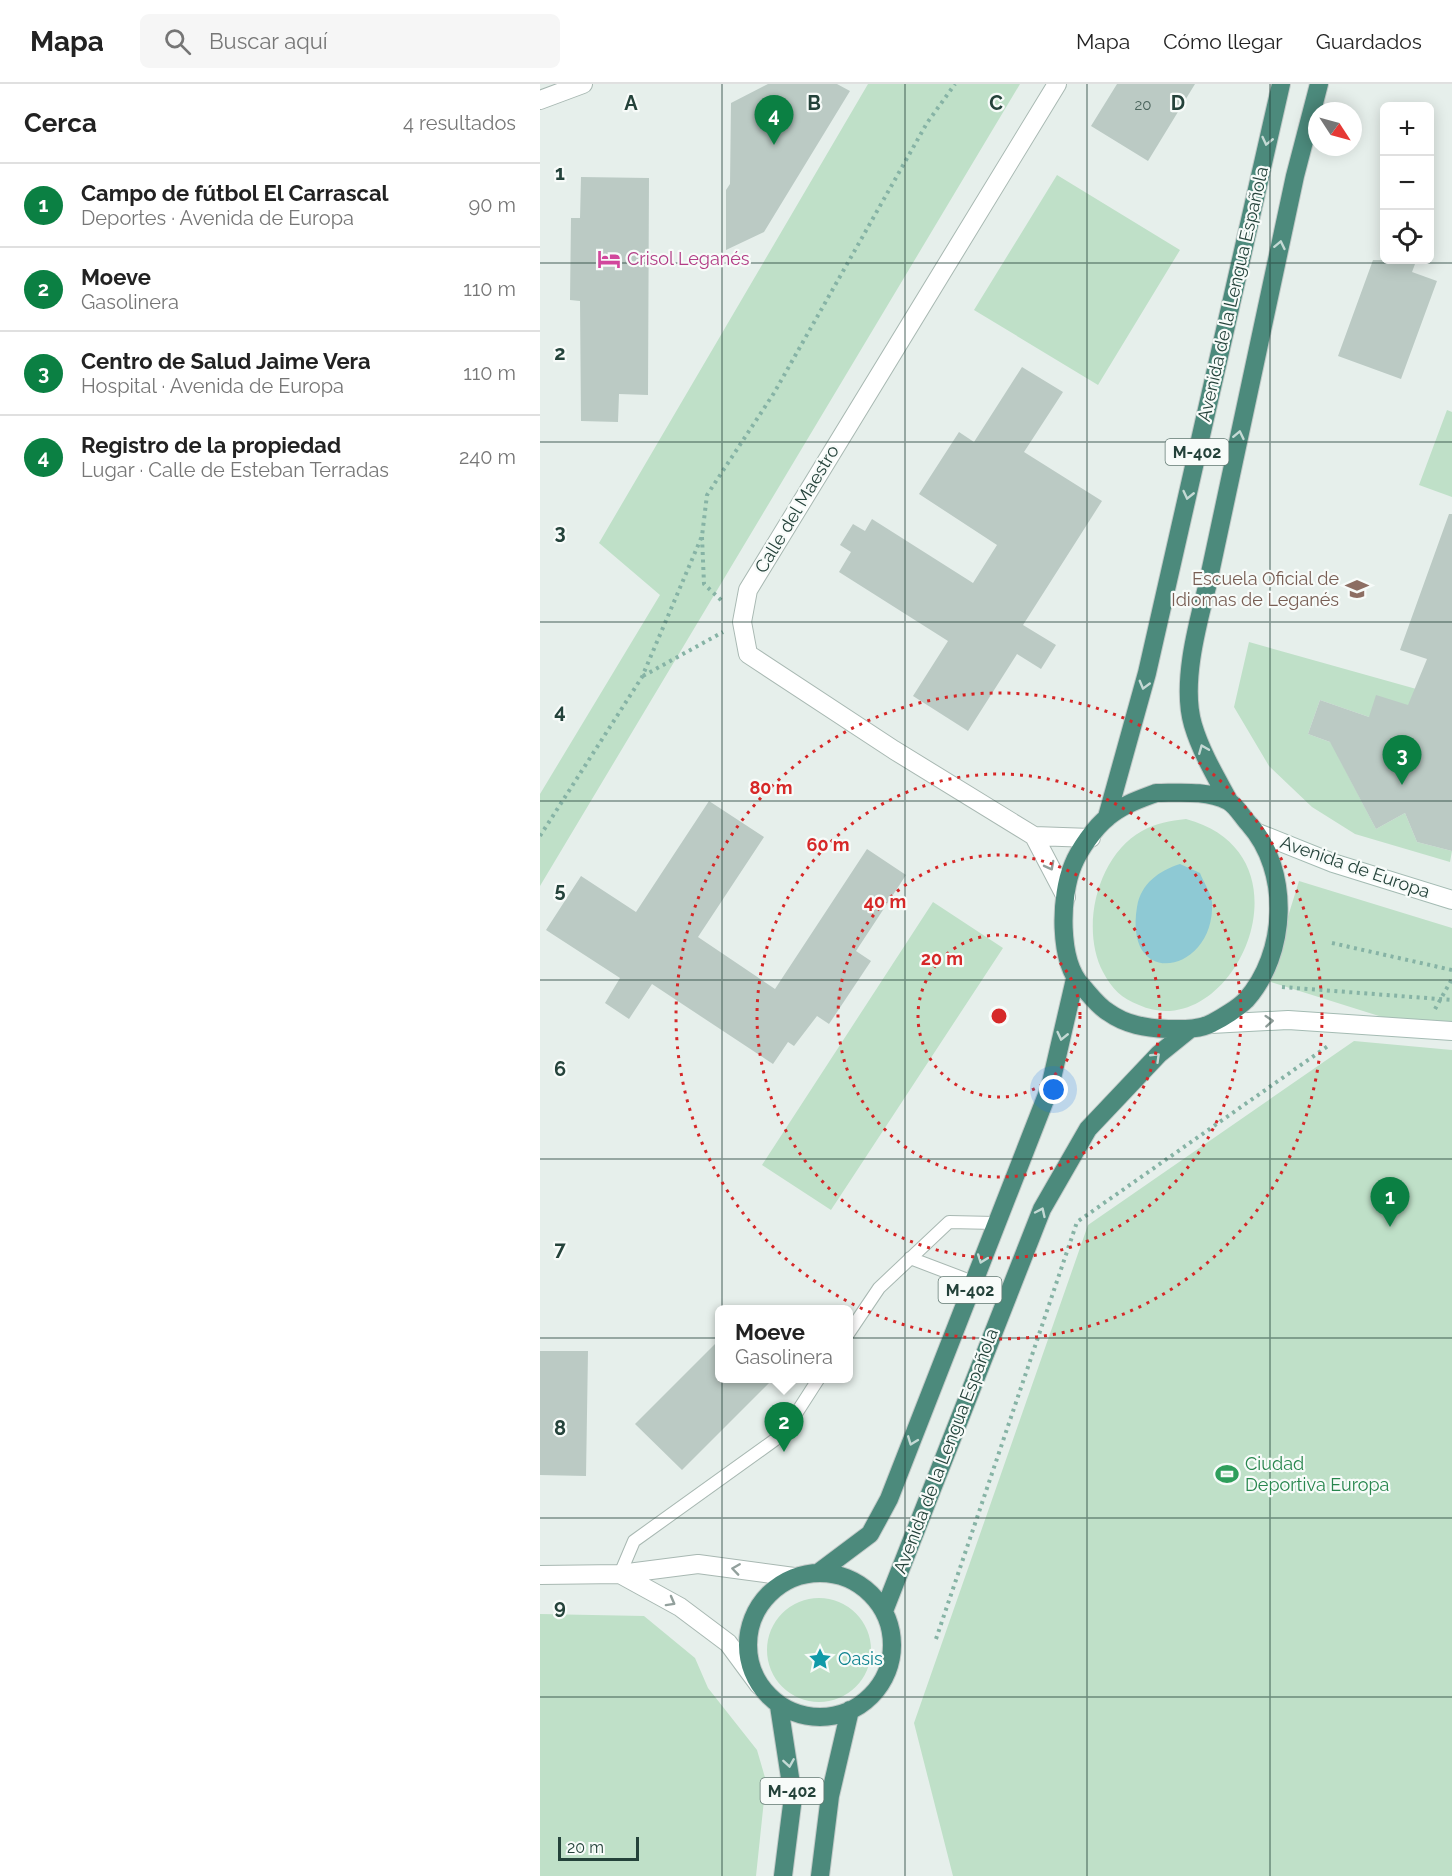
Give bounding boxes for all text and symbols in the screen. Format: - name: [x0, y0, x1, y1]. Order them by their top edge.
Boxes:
- search box: [140, 14, 560, 68]
- text: Mapa: [30, 25, 104, 58]
- icon: search: [161, 25, 194, 58]
- text: Buscar aquí: [209, 28, 328, 54]
- text: Mapa: [1076, 29, 1130, 54]
- text: Cómo llegar: [1163, 29, 1283, 54]
- text: Guardados: [1316, 29, 1422, 54]
- text: A: [624, 91, 638, 115]
- text: B: [807, 91, 821, 115]
- text: C: [989, 91, 1003, 115]
- text: D: [1171, 91, 1185, 115]
- pin: 4: [754, 95, 794, 145]
- house number: 20: [1135, 96, 1152, 114]
- north arrow: [1308, 102, 1362, 156]
- map controls: [1380, 102, 1434, 264]
- button: +: [1380, 102, 1434, 156]
- text: Cerca: [24, 108, 97, 138]
- text: 4 resultados: [403, 111, 516, 135]
- one-way arrow: [1262, 136, 1275, 146]
- button: −: [1380, 156, 1434, 210]
- text: 1: [555, 161, 565, 185]
- street label: Avenida de la Lengua Española: [1193, 164, 1272, 423]
- text: Campo de fútbol El Carrascal: [81, 180, 389, 206]
- text: 1: [39, 193, 48, 217]
- text: 90 m: [469, 193, 516, 217]
- text: Deportes · Avenida de Europa: [81, 206, 354, 230]
- button: locate: [1380, 210, 1434, 264]
- one-way arrow: [1273, 240, 1286, 250]
- hotel icon: Crisol Leganés: [596, 246, 622, 272]
- place label: Crisol Leganés: [627, 248, 750, 269]
- text: Moeve: [81, 264, 151, 290]
- text: 2: [38, 277, 49, 301]
- text: 110 m: [463, 277, 516, 301]
- text: Gasolinera: [81, 290, 179, 314]
- text: 2: [554, 341, 566, 365]
- text: Centro de Salud Jaime Vera: [81, 348, 371, 374]
- text: 3: [38, 361, 49, 385]
- text: 110 m: [463, 361, 516, 385]
- text: Hospital · Avenida de Europa: [81, 374, 344, 398]
- one-way arrow: [1232, 430, 1245, 440]
- text: Registro de la propiedad: [81, 432, 341, 458]
- road number: M-402: [1166, 439, 1228, 465]
- street label: Calle del Maestro: [750, 441, 843, 576]
- text: 4: [38, 445, 49, 469]
- text: 240 m: [459, 445, 516, 469]
- text: Lugar · Calle de Esteban Terradas: [81, 458, 389, 482]
- one-way arrow: [1182, 490, 1195, 500]
- text: 3: [554, 520, 566, 544]
- place label: Escuela Oficial de Idiomas de Leganés: [1171, 568, 1339, 610]
- school or university icon: Escuela Oficial de Idiomas de Leganés: [1344, 576, 1370, 602]
- one-way arrow: [1138, 680, 1151, 690]
- text: 4: [554, 699, 566, 723]
- pin: 3: [1382, 736, 1422, 785]
- one-way arrow: [1198, 744, 1210, 755]
- text: 80 m: [749, 777, 793, 798]
- street label: Avenida de Europa: [1278, 831, 1433, 902]
- text: 60 m: [806, 834, 850, 855]
- one-way arrow: [1043, 860, 1054, 871]
- text: 5: [554, 878, 566, 902]
- text: 40 m: [864, 891, 906, 912]
- text: 20 m: [921, 948, 963, 969]
- centre of rings: [989, 1006, 1009, 1026]
- one-way arrow: [1265, 1014, 1274, 1027]
- one-way arrow: [1056, 1031, 1069, 1041]
- one-way arrow: [1150, 1053, 1160, 1064]
- text: 6: [554, 1057, 566, 1081]
- your location: [1039, 1075, 1068, 1104]
- pin: 1: [1370, 1178, 1410, 1227]
- one-way arrow: [1034, 1208, 1046, 1219]
- text: 7: [554, 1237, 566, 1261]
- one-way arrow: [976, 1253, 989, 1264]
- road number: M-402: [938, 1277, 1002, 1303]
- popup: [715, 1305, 853, 1383]
- text: Moeve: [735, 1319, 805, 1345]
- street label: Avenida de la Lengua Española: [889, 1325, 1002, 1576]
- text: Gasolinera: [735, 1345, 833, 1369]
- pin: 2: [764, 1402, 804, 1452]
- text: 8: [554, 1416, 566, 1440]
- one-way arrow: [907, 1435, 919, 1446]
- place label: Ciudad Deportiva Europa: [1245, 1453, 1389, 1495]
- sports icon: Ciudad Deportiva Europa: [1214, 1461, 1240, 1487]
- one-way arrow: [731, 1564, 741, 1576]
- text: 9: [554, 1595, 566, 1619]
- one-way arrow: [665, 1595, 675, 1606]
- place icon: Oasis: [807, 1646, 833, 1672]
- place label: Oasis: [838, 1648, 883, 1669]
- one-way arrow: [782, 1759, 794, 1768]
- road number: M-402: [760, 1778, 824, 1804]
- scale bar: [558, 1834, 639, 1862]
- text: 20 m: [567, 1838, 604, 1857]

